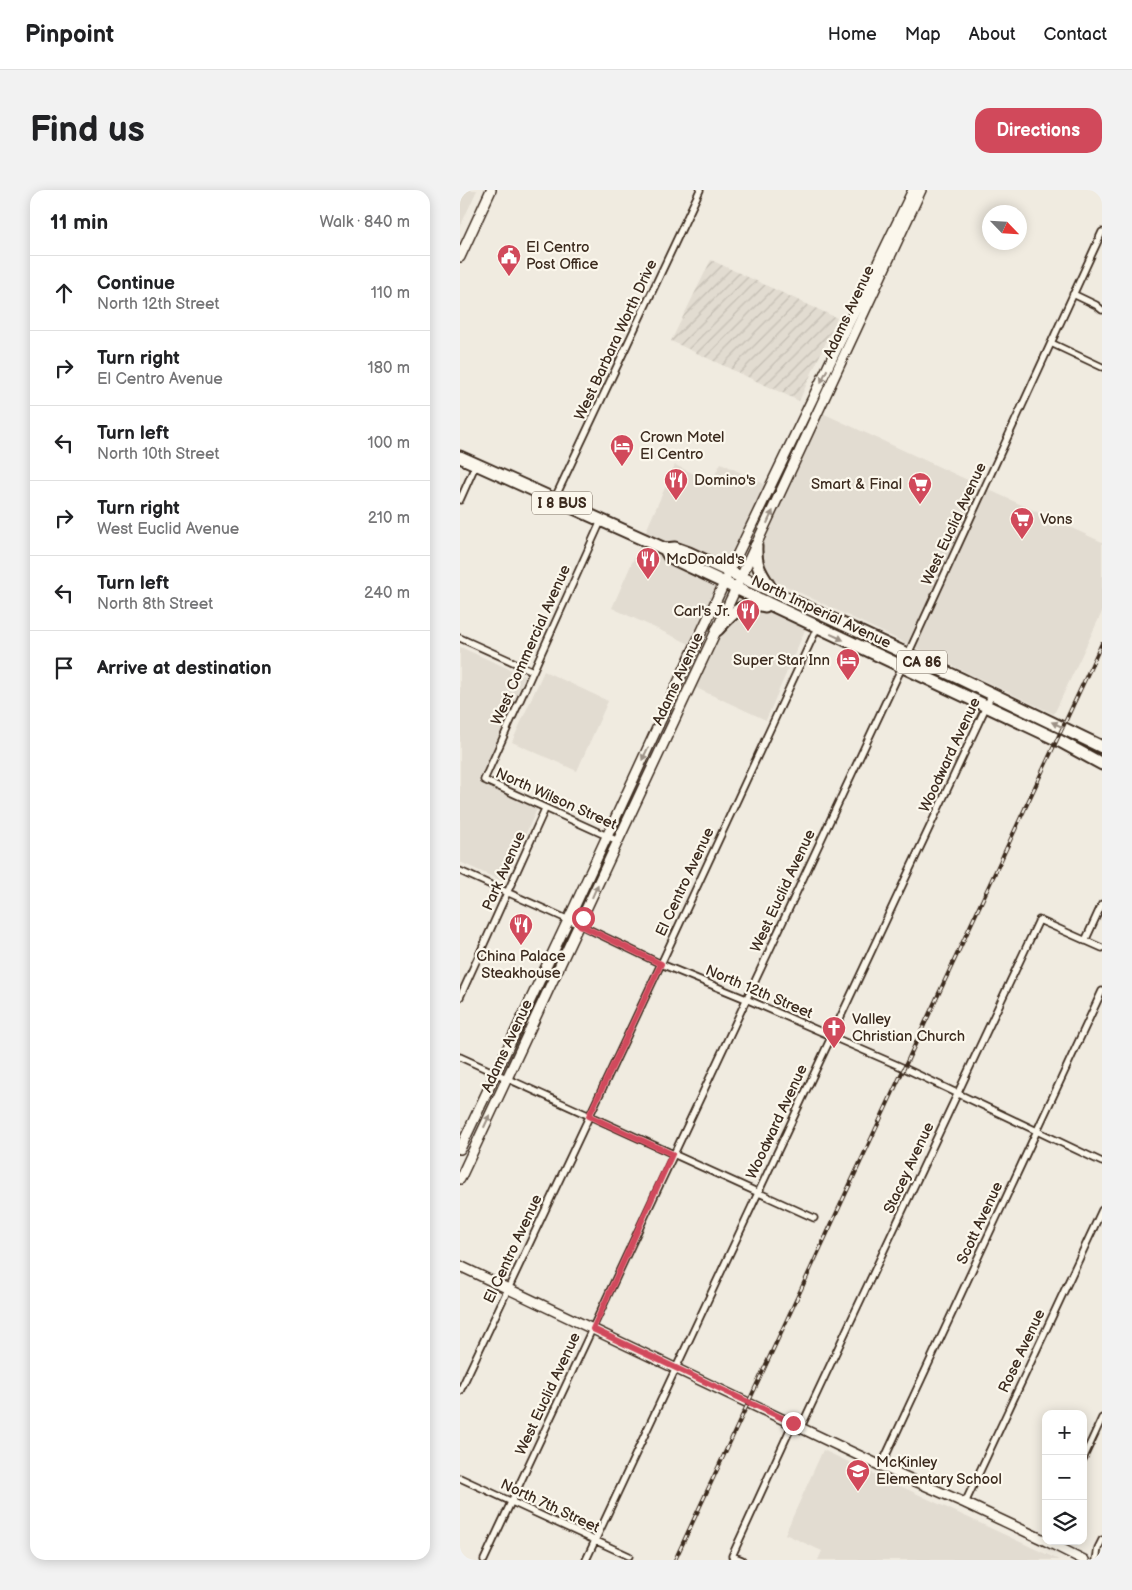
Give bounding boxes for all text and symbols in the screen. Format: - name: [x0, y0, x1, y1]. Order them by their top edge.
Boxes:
- text: Pinpoint: [25, 20, 114, 49]
- text: Home: [828, 24, 877, 45]
- text: Map: [905, 24, 941, 45]
- text: About: [969, 24, 1016, 45]
- text: Contact: [1044, 24, 1107, 45]
- button: Directions: [975, 108, 1102, 153]
- text: Find us: [30, 109, 145, 152]
- north arrow: [982, 205, 1027, 250]
- text: 11 min: [50, 210, 108, 235]
- text: Walk · 840 m: [319, 213, 410, 232]
- place label: El Centro Post Office: [526, 238, 599, 274]
- public building icon: El Centro Post Office: [496, 243, 522, 277]
- street label: West Barbara Worth Drive: [570, 257, 662, 423]
- street label: Adams Avenue: [819, 262, 879, 361]
- text: Continue: [97, 272, 175, 295]
- icon: ahead: [50, 279, 78, 307]
- text: 110 m: [371, 284, 410, 303]
- text: North 12th Street: [97, 295, 219, 314]
- text: Turn right: [97, 347, 180, 370]
- icon: right: [50, 354, 78, 382]
- text: 180 m: [368, 359, 410, 378]
- one-way arrow: [820, 369, 828, 383]
- text: El Centro Avenue: [97, 370, 223, 389]
- text: Turn left: [97, 422, 169, 445]
- place label: Crown Motel El Centro: [640, 428, 724, 464]
- icon: left: [50, 429, 78, 457]
- hotel icon: Crown Motel El Centro: [609, 433, 635, 467]
- text: 100 m: [367, 434, 410, 453]
- text: North 10th Street: [97, 445, 219, 464]
- street label: West Euclid Avenue: [917, 459, 991, 588]
- restaurant icon: Domino's: [663, 467, 689, 501]
- place label: Domino's: [694, 471, 756, 490]
- supermarket icon: Smart & Final: [907, 471, 933, 505]
- place label: Smart & Final: [811, 475, 902, 494]
- road number: I 8 BUS: [532, 492, 592, 514]
- text: Turn right: [97, 497, 180, 520]
- icon: right: [50, 504, 78, 532]
- supermarket icon: Vons: [1009, 506, 1035, 540]
- text: 210 m: [368, 509, 410, 528]
- one-way arrow: [766, 510, 774, 524]
- place label: Vons: [1040, 510, 1073, 529]
- text: West Euclid Avenue: [97, 520, 239, 539]
- restaurant icon: McDonald's: [635, 546, 661, 580]
- place label: McDonald's: [666, 550, 745, 569]
- street label: West Commercial Avenue: [487, 562, 575, 728]
- street label: North Imperial Avenue: [748, 571, 894, 653]
- text: Turn left: [97, 572, 169, 595]
- icon: left: [50, 579, 78, 607]
- text: 240 m: [364, 584, 410, 603]
- text: North 8th Street: [97, 595, 213, 614]
- restaurant icon: Carl's Jr.: [735, 598, 761, 632]
- place label: Carl's Jr.: [673, 602, 730, 621]
- street label: Adams Avenue: [648, 629, 708, 728]
- one-way arrow: [830, 633, 844, 641]
- hotel icon: Super Star Inn: [835, 647, 861, 681]
- place label: Super Star Inn: [733, 651, 830, 670]
- road number: CA 86: [897, 651, 947, 674]
- icon: arrive: [50, 654, 78, 682]
- text: Arrive at destination: [97, 657, 272, 680]
- street label: Woodward Avenue: [915, 695, 985, 815]
- one-way arrow: [1051, 721, 1065, 729]
- one-way arrow: [640, 747, 648, 761]
- street label: North Wilson Street: [492, 764, 620, 834]
- street label: El Centro Avenue: [651, 824, 719, 939]
- street label: West Euclid Avenue: [746, 826, 820, 955]
- street label: Park Avenue: [478, 828, 530, 913]
- one-way arrow: [592, 884, 600, 898]
- route start: [572, 907, 595, 930]
- restaurant icon: China Palace Steakhouse: [508, 912, 534, 946]
- place label: China Palace Steakhouse: [476, 947, 566, 983]
- street label: North 12th Street: [702, 961, 816, 1023]
- street label: Adams Avenue: [477, 996, 537, 1095]
- place label: Valley Christian Church: [852, 1010, 965, 1046]
- church icon: Valley Christian Church: [821, 1015, 847, 1049]
- street label: Woodward Avenue: [742, 1062, 812, 1182]
- one-way arrow: [483, 1114, 491, 1129]
- street label: Stacey Avenue: [880, 1119, 938, 1217]
- street label: Scott Avenue: [953, 1179, 1007, 1267]
- street label: El Centro Avenue: [479, 1191, 547, 1306]
- street label: Rose Avenue: [994, 1306, 1050, 1396]
- street label: West Euclid Avenue: [511, 1329, 585, 1458]
- map controls: [1042, 1410, 1087, 1545]
- button: +: [1042, 1410, 1087, 1455]
- route end: [782, 1412, 805, 1435]
- place label: McKinley Elementary School: [876, 1453, 1002, 1489]
- button: −: [1042, 1455, 1087, 1500]
- school or university icon: McKinley Elementary School: [845, 1458, 871, 1492]
- street label: North 7th Street: [497, 1475, 603, 1537]
- button: layers: [1042, 1500, 1087, 1545]

